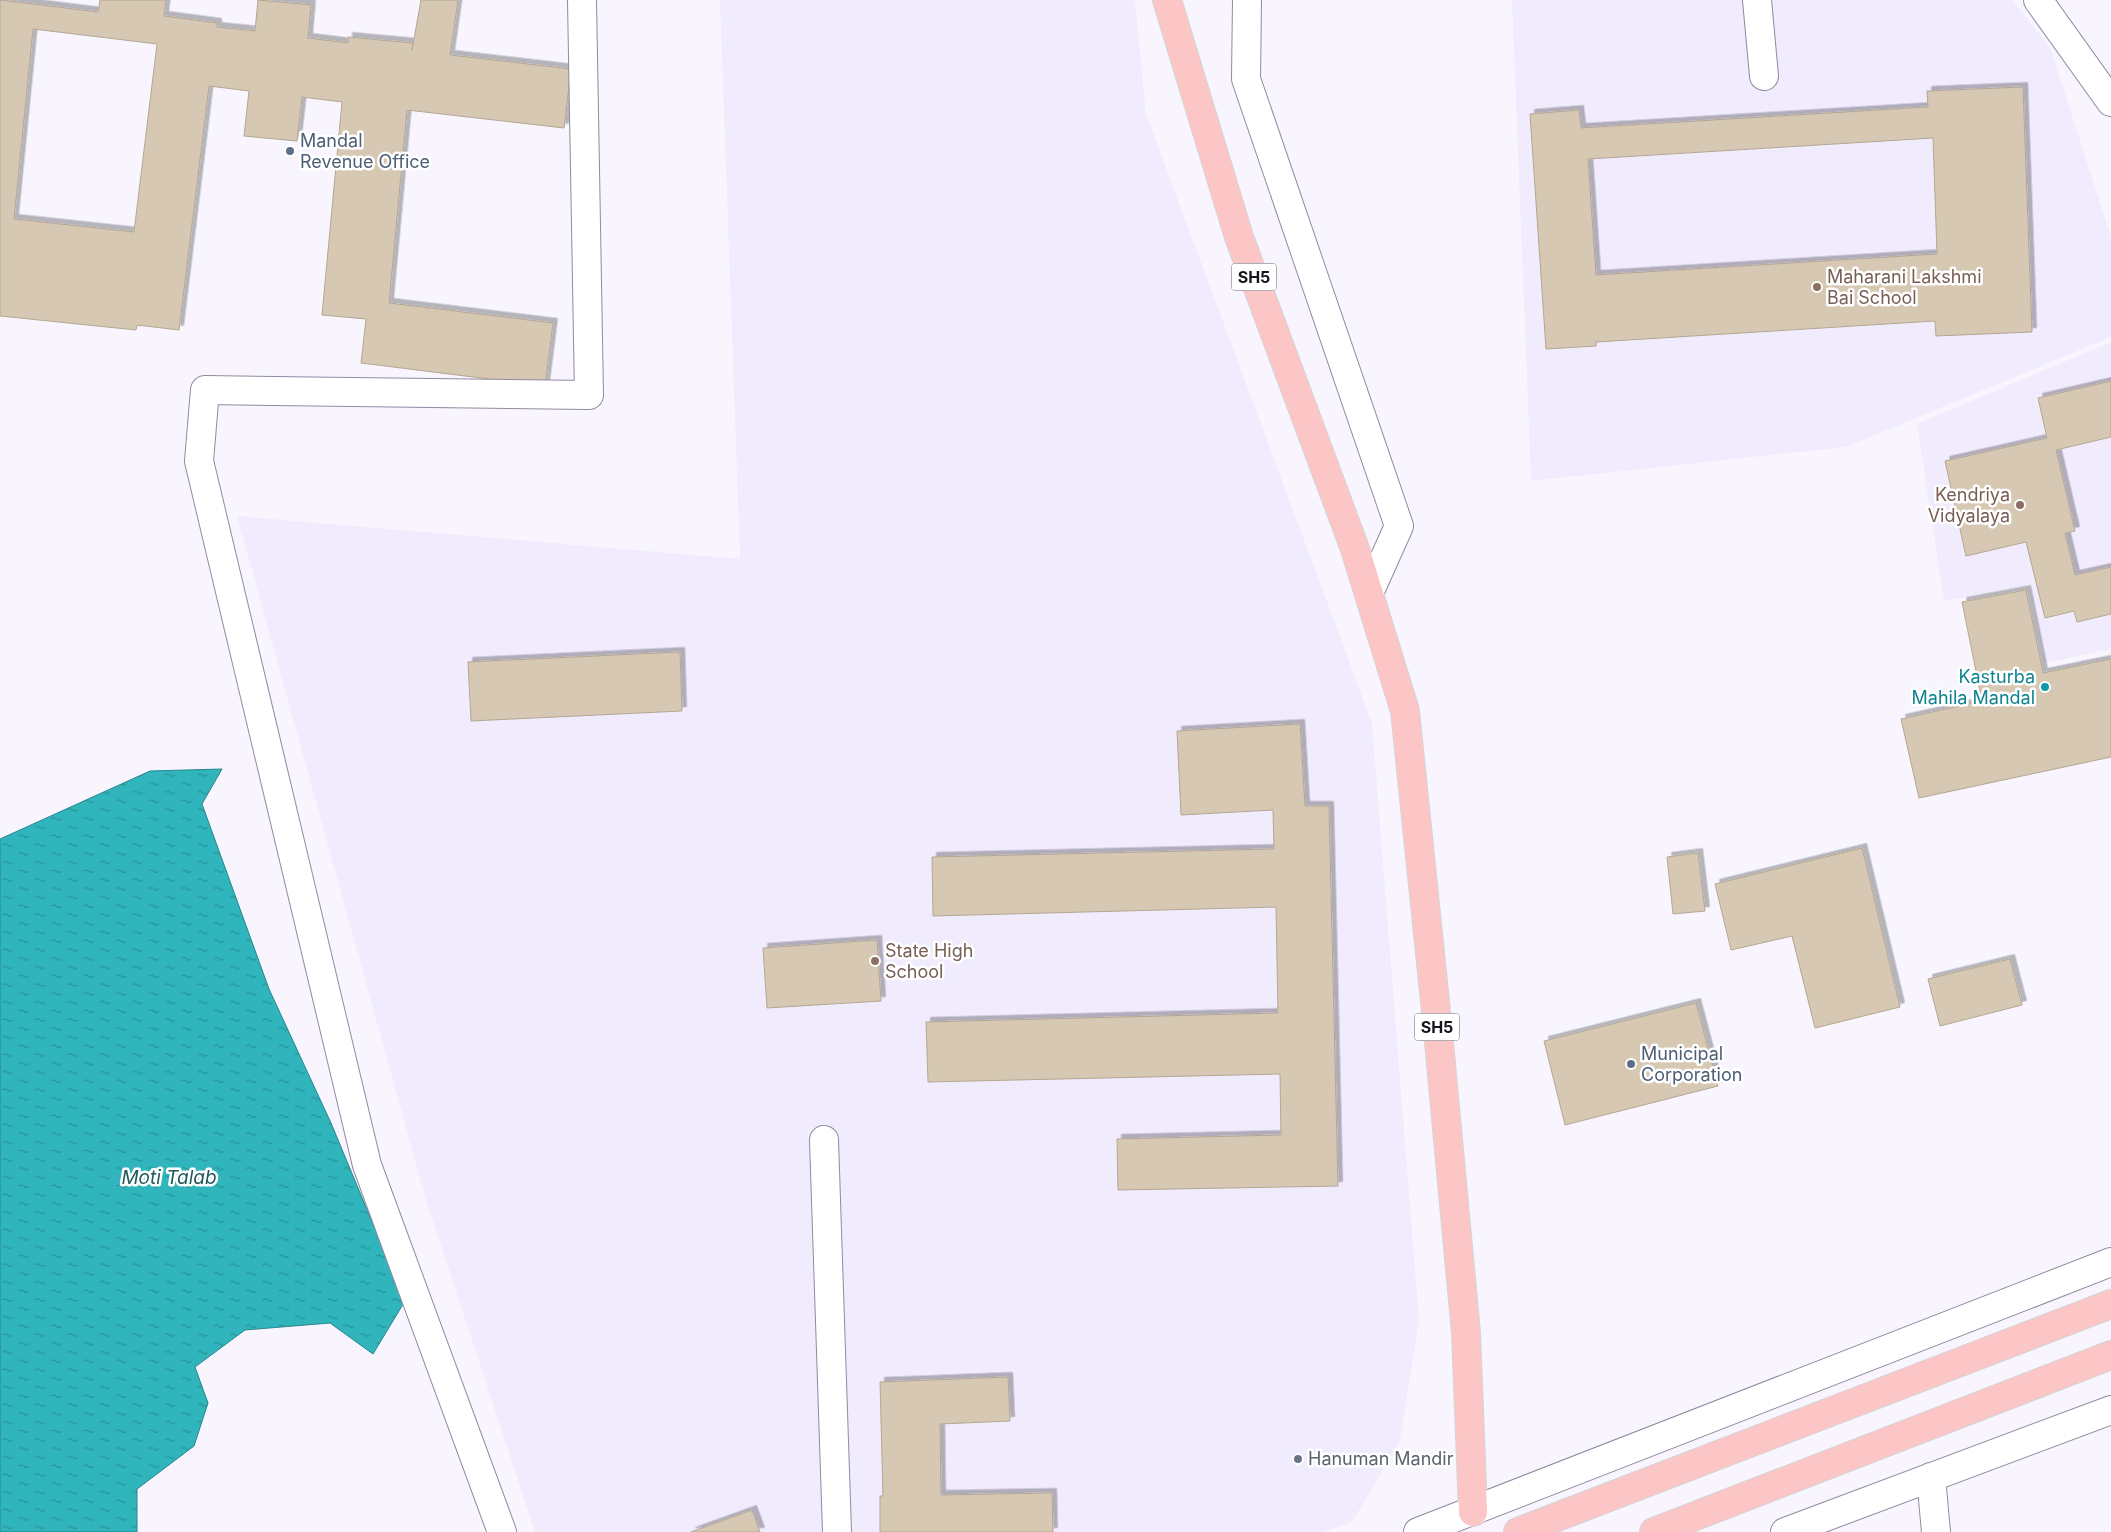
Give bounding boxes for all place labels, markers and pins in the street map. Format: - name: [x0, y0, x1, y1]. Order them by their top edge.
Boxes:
- place label: Mandal Revenue Office: [300, 130, 430, 172]
- marker: Mandal Revenue Office: [284, 145, 296, 157]
- place label: Maharani Lakshmi Bai School: [1827, 266, 1982, 308]
- marker: Maharani Lakshmi Bai School: [1811, 281, 1823, 293]
- place label: Kendriya Vidyalaya: [1928, 484, 2010, 526]
- marker: Kendriya Vidyalaya: [2014, 499, 2026, 511]
- place label: Kasturba Mahila Mandal: [1912, 666, 2035, 708]
- marker: Kasturba Mahila Mandal: [2039, 681, 2051, 693]
- place label: State High School: [885, 940, 973, 982]
- marker: State High School: [869, 955, 881, 967]
- place label: Municipal Corporation: [1641, 1043, 1742, 1085]
- marker: Municipal Corporation: [1625, 1058, 1637, 1070]
- place label: Hanuman Mandir: [1308, 1448, 1454, 1469]
- marker: Hanuman Mandir: [1292, 1453, 1304, 1465]

